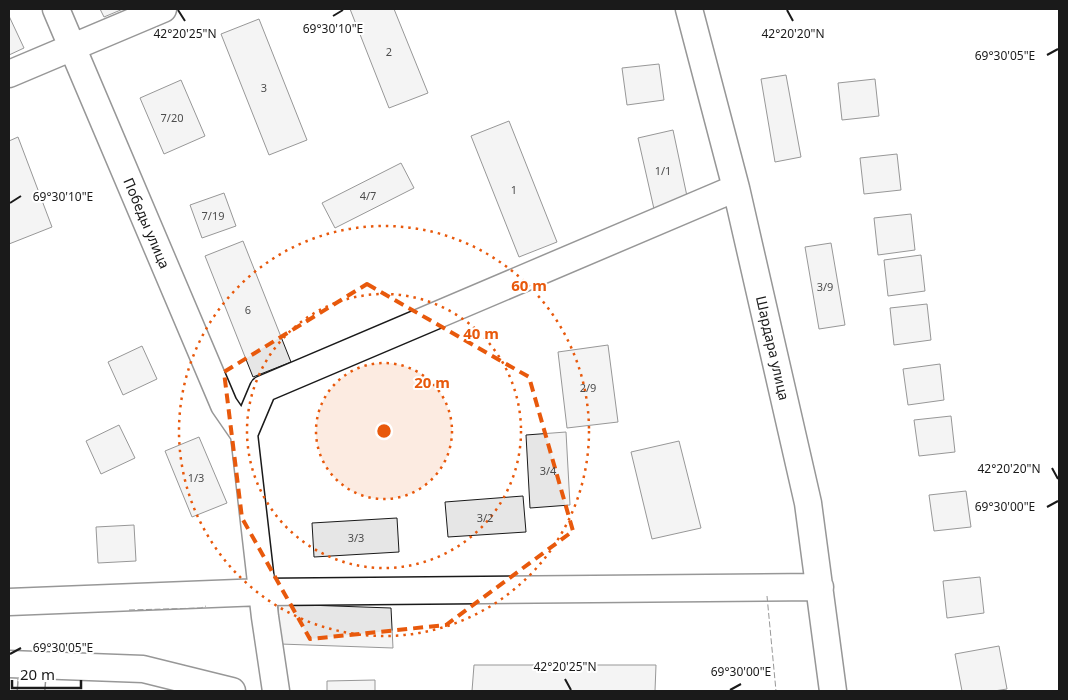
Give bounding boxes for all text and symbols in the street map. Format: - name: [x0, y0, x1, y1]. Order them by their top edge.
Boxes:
- text: 69°30'10"E: [303, 20, 363, 37]
- text: 42°20'25"N: [153, 25, 217, 42]
- text: 42°20'20"N: [761, 25, 825, 42]
- house number: 2: [386, 44, 392, 59]
- text: 69°30'05"E: [975, 47, 1035, 64]
- house number: 3: [261, 80, 267, 95]
- house number: 7/20: [161, 110, 183, 125]
- house number: 1/1: [655, 163, 671, 178]
- street label: Победы улица: [119, 175, 175, 271]
- house number: 1: [511, 182, 517, 197]
- text: 69°30'10"E: [33, 188, 93, 205]
- house number: 4/7: [360, 188, 376, 203]
- house number: 7/19: [202, 208, 224, 223]
- text: 60 m: [511, 275, 547, 295]
- house number: 3/9: [817, 279, 833, 294]
- street label: Шардара улица: [752, 294, 794, 402]
- house number: 6: [245, 302, 251, 317]
- text: 40 m: [463, 323, 499, 343]
- text: 20 m: [414, 372, 450, 392]
- house number: 2/9: [580, 380, 596, 395]
- centre of rings: [375, 422, 393, 440]
- text: 42°20'20"N: [977, 460, 1041, 477]
- house number: 3/4: [540, 463, 557, 478]
- house number: 1/3: [188, 470, 204, 485]
- text: 69°30'00"E: [975, 498, 1035, 515]
- house number: 3/2: [477, 510, 493, 525]
- house number: 3/3: [348, 530, 364, 545]
- text: 69°30'05"E: [33, 639, 93, 656]
- scale bar: [12, 658, 81, 690]
- text: 42°20'25"N: [533, 658, 597, 675]
- text: 69°30'00"E: [711, 663, 771, 680]
- text: 20 m: [20, 664, 55, 684]

